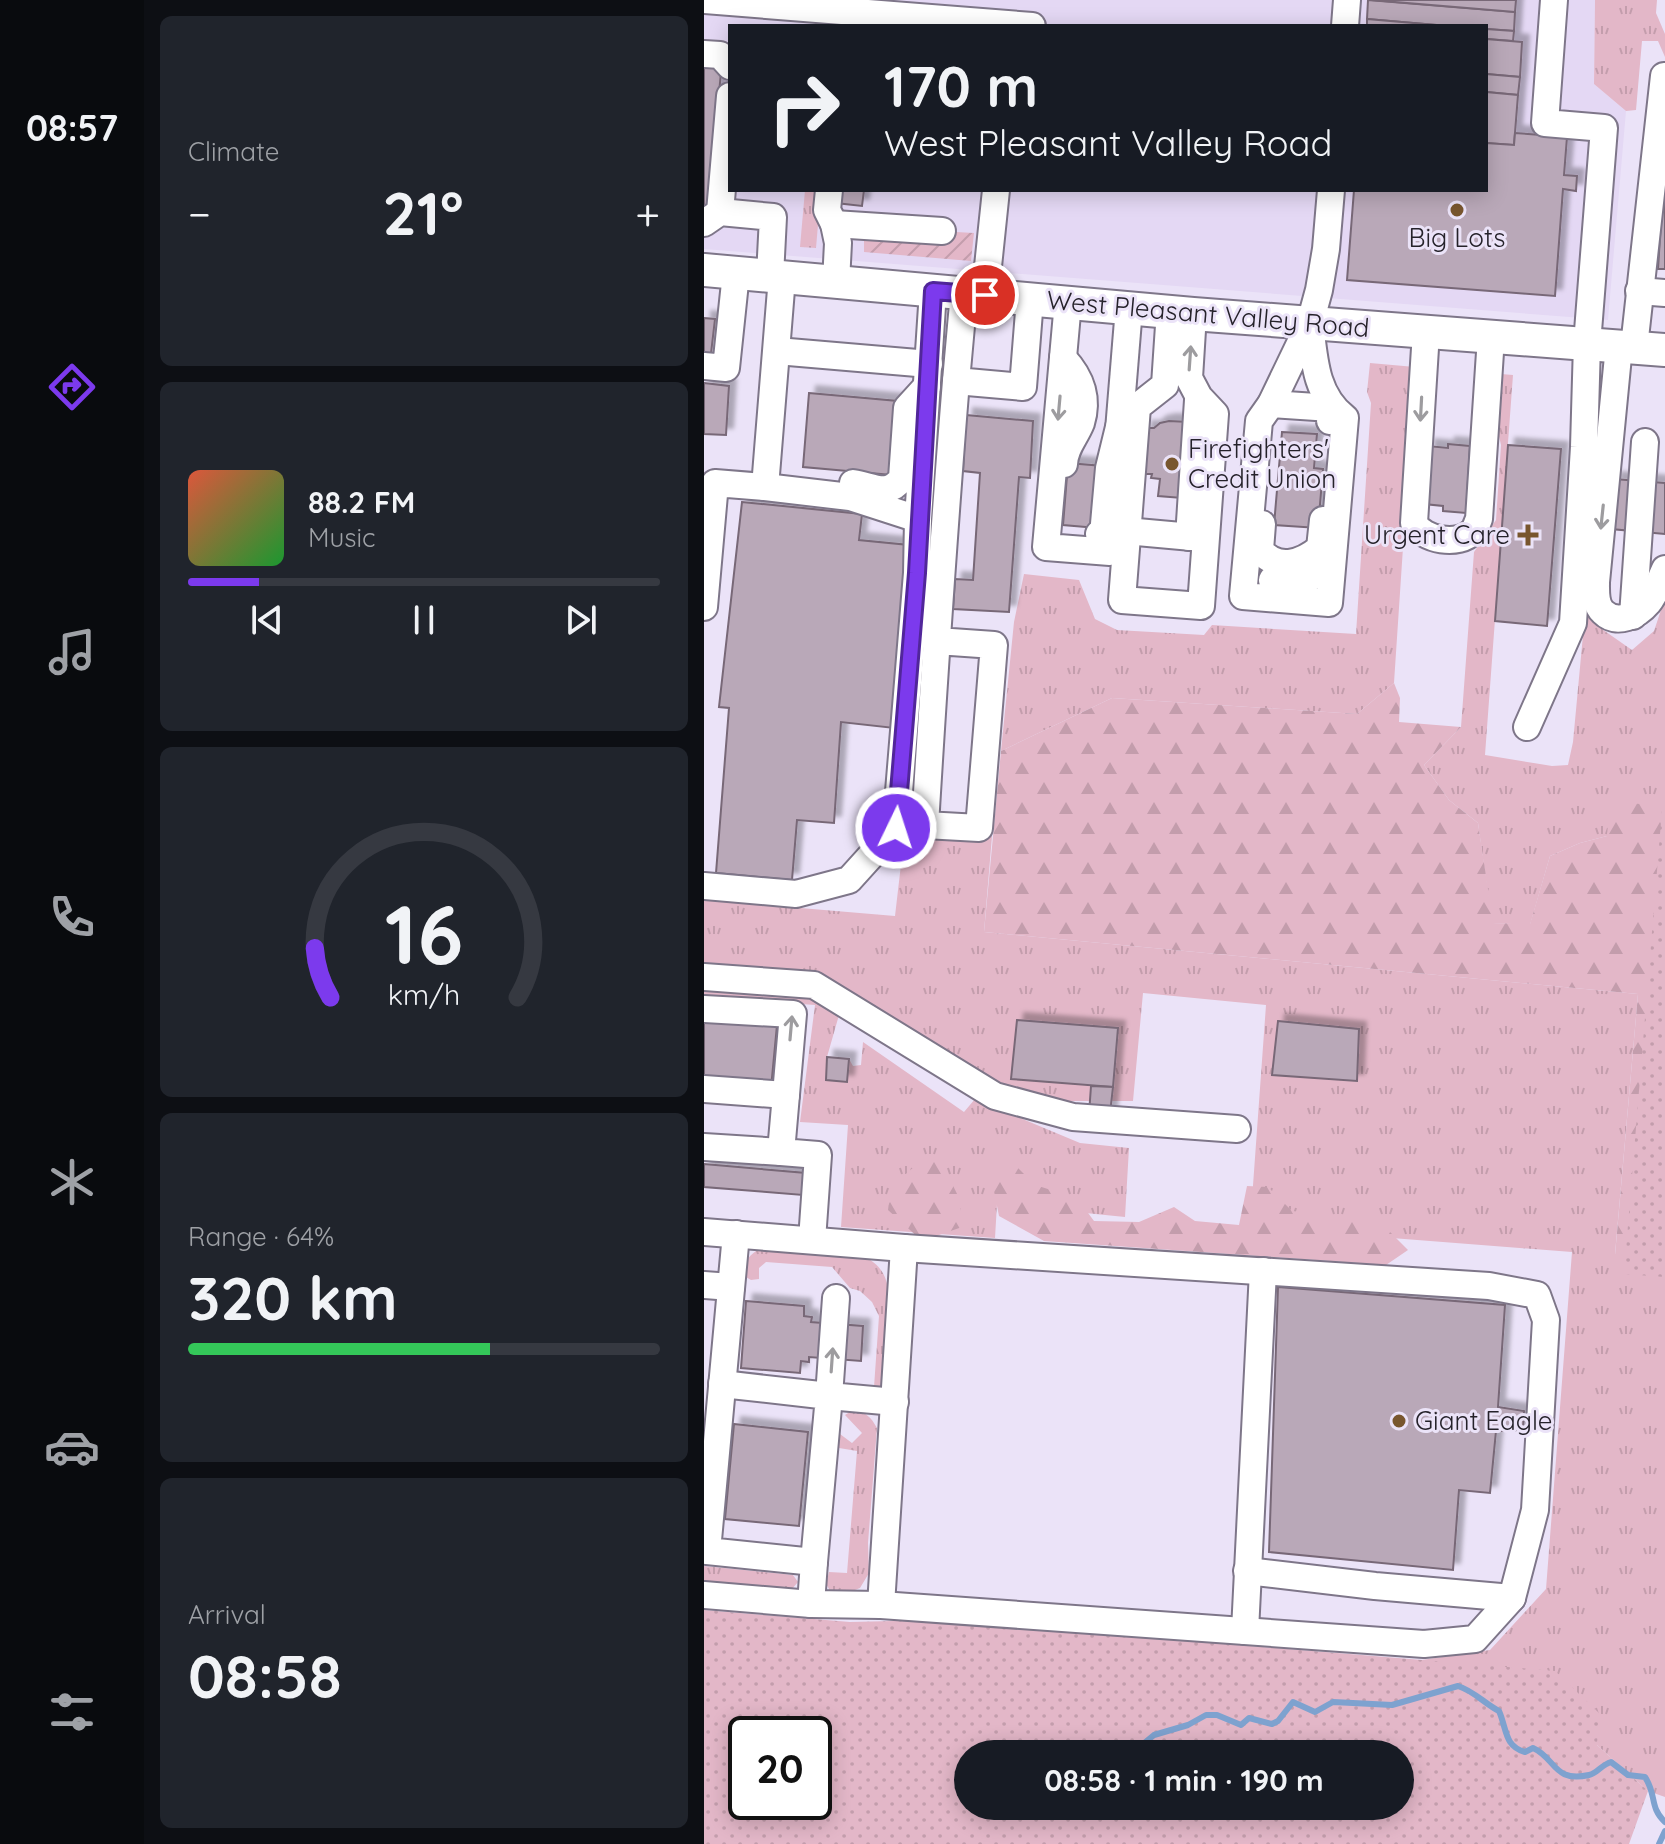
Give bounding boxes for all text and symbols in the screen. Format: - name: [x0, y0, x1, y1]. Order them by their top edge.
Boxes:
- text: 170 m: [884, 51, 1038, 121]
- icon: right: [752, 56, 856, 160]
- text: 08:57: [26, 105, 118, 150]
- text: West Pleasant Valley Road: [884, 120, 1332, 165]
- text: Climate: [188, 135, 279, 168]
- text: 21°: [383, 175, 464, 250]
- text: −: [188, 186, 211, 241]
- text: +: [635, 186, 660, 241]
- marker: Big Lots: [1448, 201, 1466, 219]
- place label: Big Lots: [1409, 221, 1505, 254]
- pin: [951, 261, 1019, 329]
- icon: arrive: [963, 273, 1007, 317]
- street label: West Pleasant Valley Road: [1045, 283, 1371, 344]
- one-way arrow: [1183, 345, 1198, 372]
- icon: directions: [44, 359, 100, 415]
- one-way arrow: [1051, 394, 1066, 420]
- one-way arrow: [1413, 395, 1428, 422]
- place label: Firefighters' Credit Union: [1188, 432, 1336, 495]
- marker: Firefighters' Credit Union: [1163, 455, 1181, 473]
- text: 88.2 FM: [308, 483, 415, 521]
- one-way arrow: [1595, 503, 1610, 530]
- place label: Urgent Care: [1364, 518, 1510, 551]
- text: Music: [308, 521, 376, 554]
- marker: Urgent Care: [1517, 524, 1539, 546]
- icon: previous: [245, 598, 289, 642]
- icon: pause: [402, 598, 446, 642]
- icon: next: [559, 598, 603, 642]
- icon: music: [44, 624, 100, 680]
- position arrow: [854, 786, 938, 870]
- text: 16: [385, 881, 463, 985]
- icon: phone: [44, 889, 100, 945]
- text: km/h: [388, 976, 460, 1012]
- one-way arrow: [784, 1015, 799, 1042]
- icon: climate: [44, 1154, 100, 1210]
- text: Range · 64%: [188, 1220, 334, 1253]
- text: 320 km: [188, 1260, 397, 1335]
- one-way arrow: [825, 1347, 840, 1374]
- place label: Giant Eagle: [1415, 1404, 1553, 1437]
- marker: Giant Eagle: [1390, 1412, 1408, 1430]
- icon: car: [44, 1419, 100, 1475]
- text: Arrival: [188, 1598, 266, 1631]
- text: 08:58: [188, 1638, 342, 1713]
- icon: filters: [44, 1684, 100, 1740]
- speed limit sign: 20: [728, 1716, 832, 1820]
- text: 08:58 · 1 min · 190 m: [1044, 1761, 1324, 1799]

